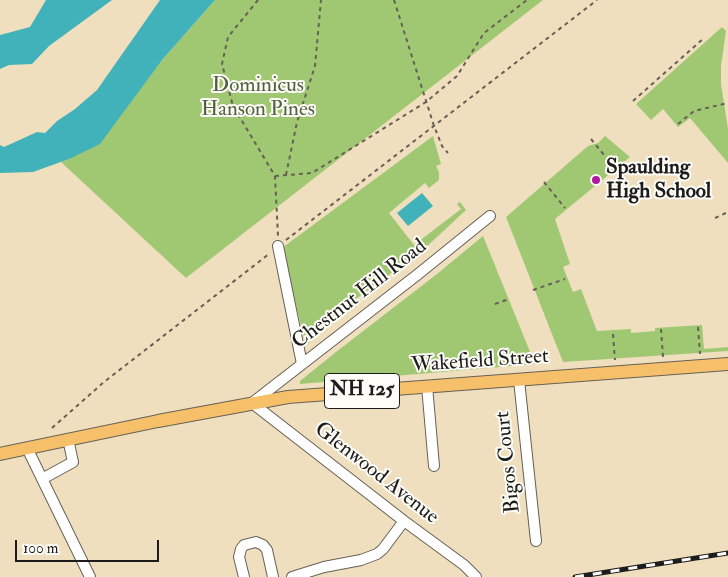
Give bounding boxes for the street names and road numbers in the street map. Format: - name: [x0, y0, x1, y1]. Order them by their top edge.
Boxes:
- street label: Chestnut Hill Road: [288, 235, 432, 355]
- street label: Wakefield Street: [410, 345, 550, 379]
- road number: NH 125: [324, 374, 400, 408]
- street label: Bigos Court: [491, 410, 527, 514]
- street label: Glenwood Avenue: [309, 418, 443, 530]

